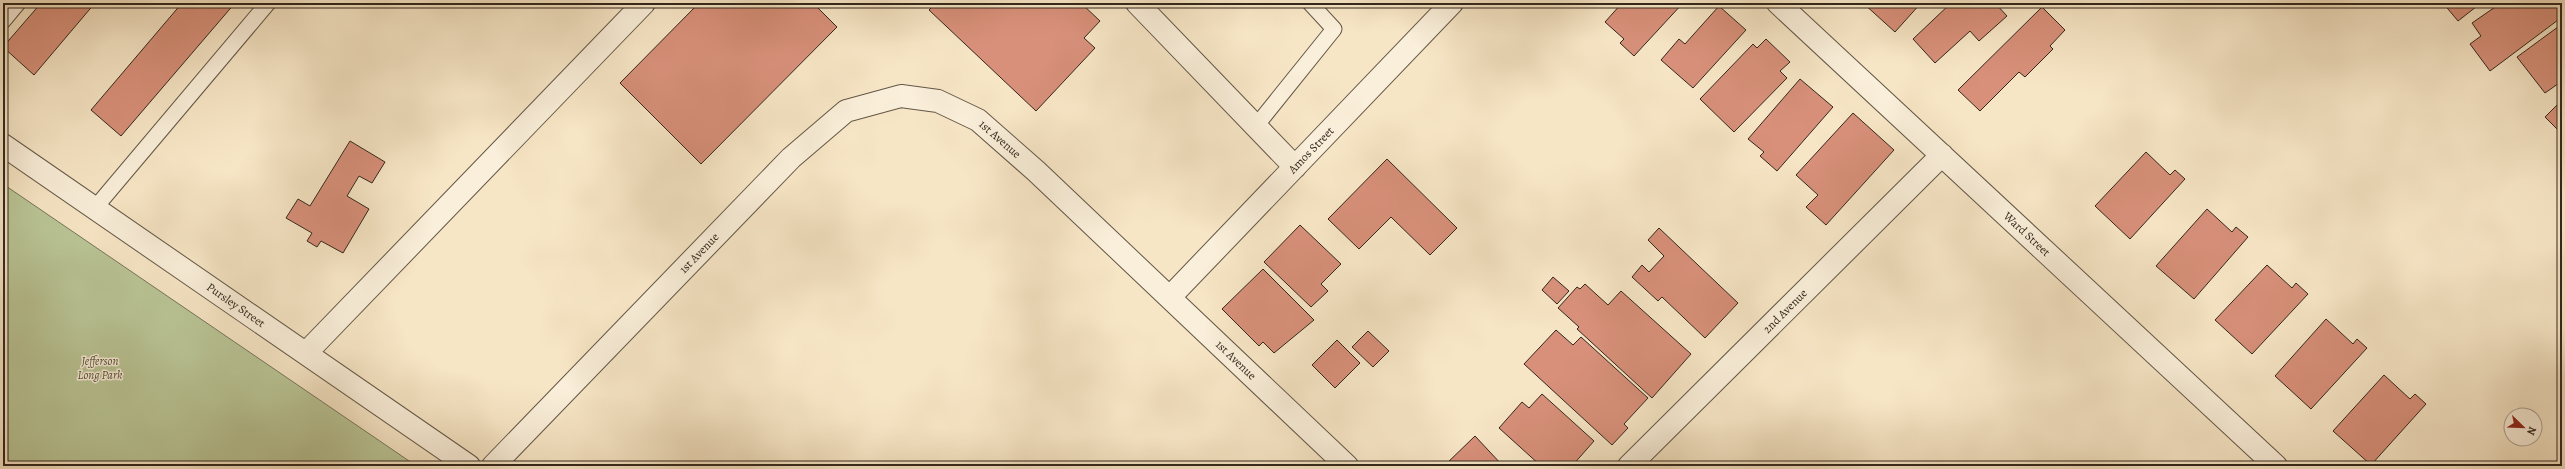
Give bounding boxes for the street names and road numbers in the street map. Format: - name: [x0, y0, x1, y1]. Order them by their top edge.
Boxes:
- street label: 1st Avenue: [976, 116, 1024, 162]
- street label: Amos Street: [1284, 123, 1337, 178]
- street label: Ward Street: [1999, 207, 2054, 260]
- street label: 1st Avenue: [676, 229, 722, 277]
- street label: Pursley Street: [204, 279, 268, 331]
- street label: 2nd Avenue: [1759, 285, 1811, 337]
- street label: 1st Avenue: [1212, 337, 1260, 383]

